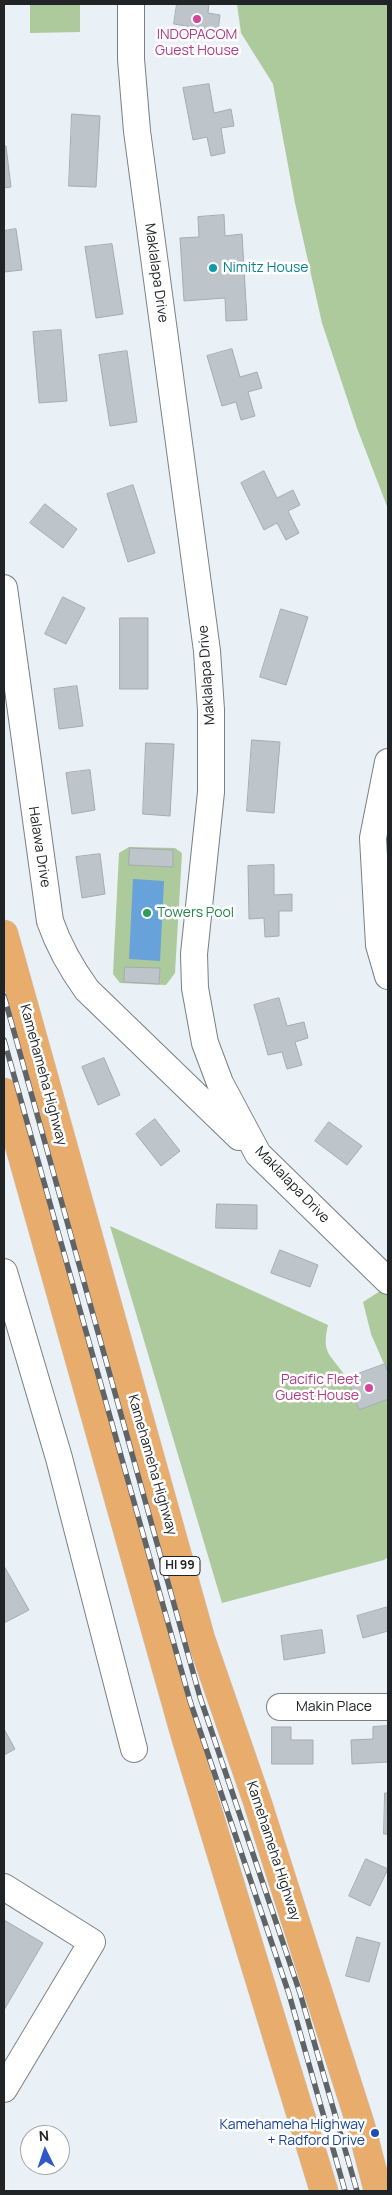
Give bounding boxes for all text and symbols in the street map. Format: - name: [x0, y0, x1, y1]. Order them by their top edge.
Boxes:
- marker: INDOPACOM Guest House: [191, 13, 203, 25]
- place label: INDOPACOM Guest House: [155, 27, 239, 59]
- street label: Maklalapa Drive: [141, 222, 171, 324]
- place label: Nimitz House: [223, 260, 309, 276]
- marker: Nimitz House: [207, 262, 219, 274]
- street label: Maklalapa Drive: [195, 624, 219, 726]
- street label: Halawa Drive: [24, 805, 54, 889]
- place label: Towers Pool: [157, 905, 234, 921]
- marker: Towers Pool: [141, 907, 153, 919]
- street label: Kamehameha Highway: [16, 1003, 70, 1147]
- street label: Maklalapa Drive: [251, 1143, 333, 1227]
- place label: Pacific Fleet Guest House: [275, 1372, 359, 1404]
- marker: Pacific Fleet Guest House: [363, 1382, 375, 1394]
- street label: Kamehameha Highway: [124, 1393, 180, 1537]
- road number: HI 99: [160, 1556, 200, 1575]
- street label: Makin Place: [296, 1699, 372, 1715]
- street label: Kamehameha Highway: [243, 1779, 303, 1923]
- place label: Kamehameha Highway + Radford Drive: [219, 2117, 365, 2150]
- north arrow: [20, 2125, 70, 2175]
- text: N: [38, 2126, 50, 2145]
- marker: Kamehameha Highway + Radford Drive: [369, 2127, 381, 2139]

